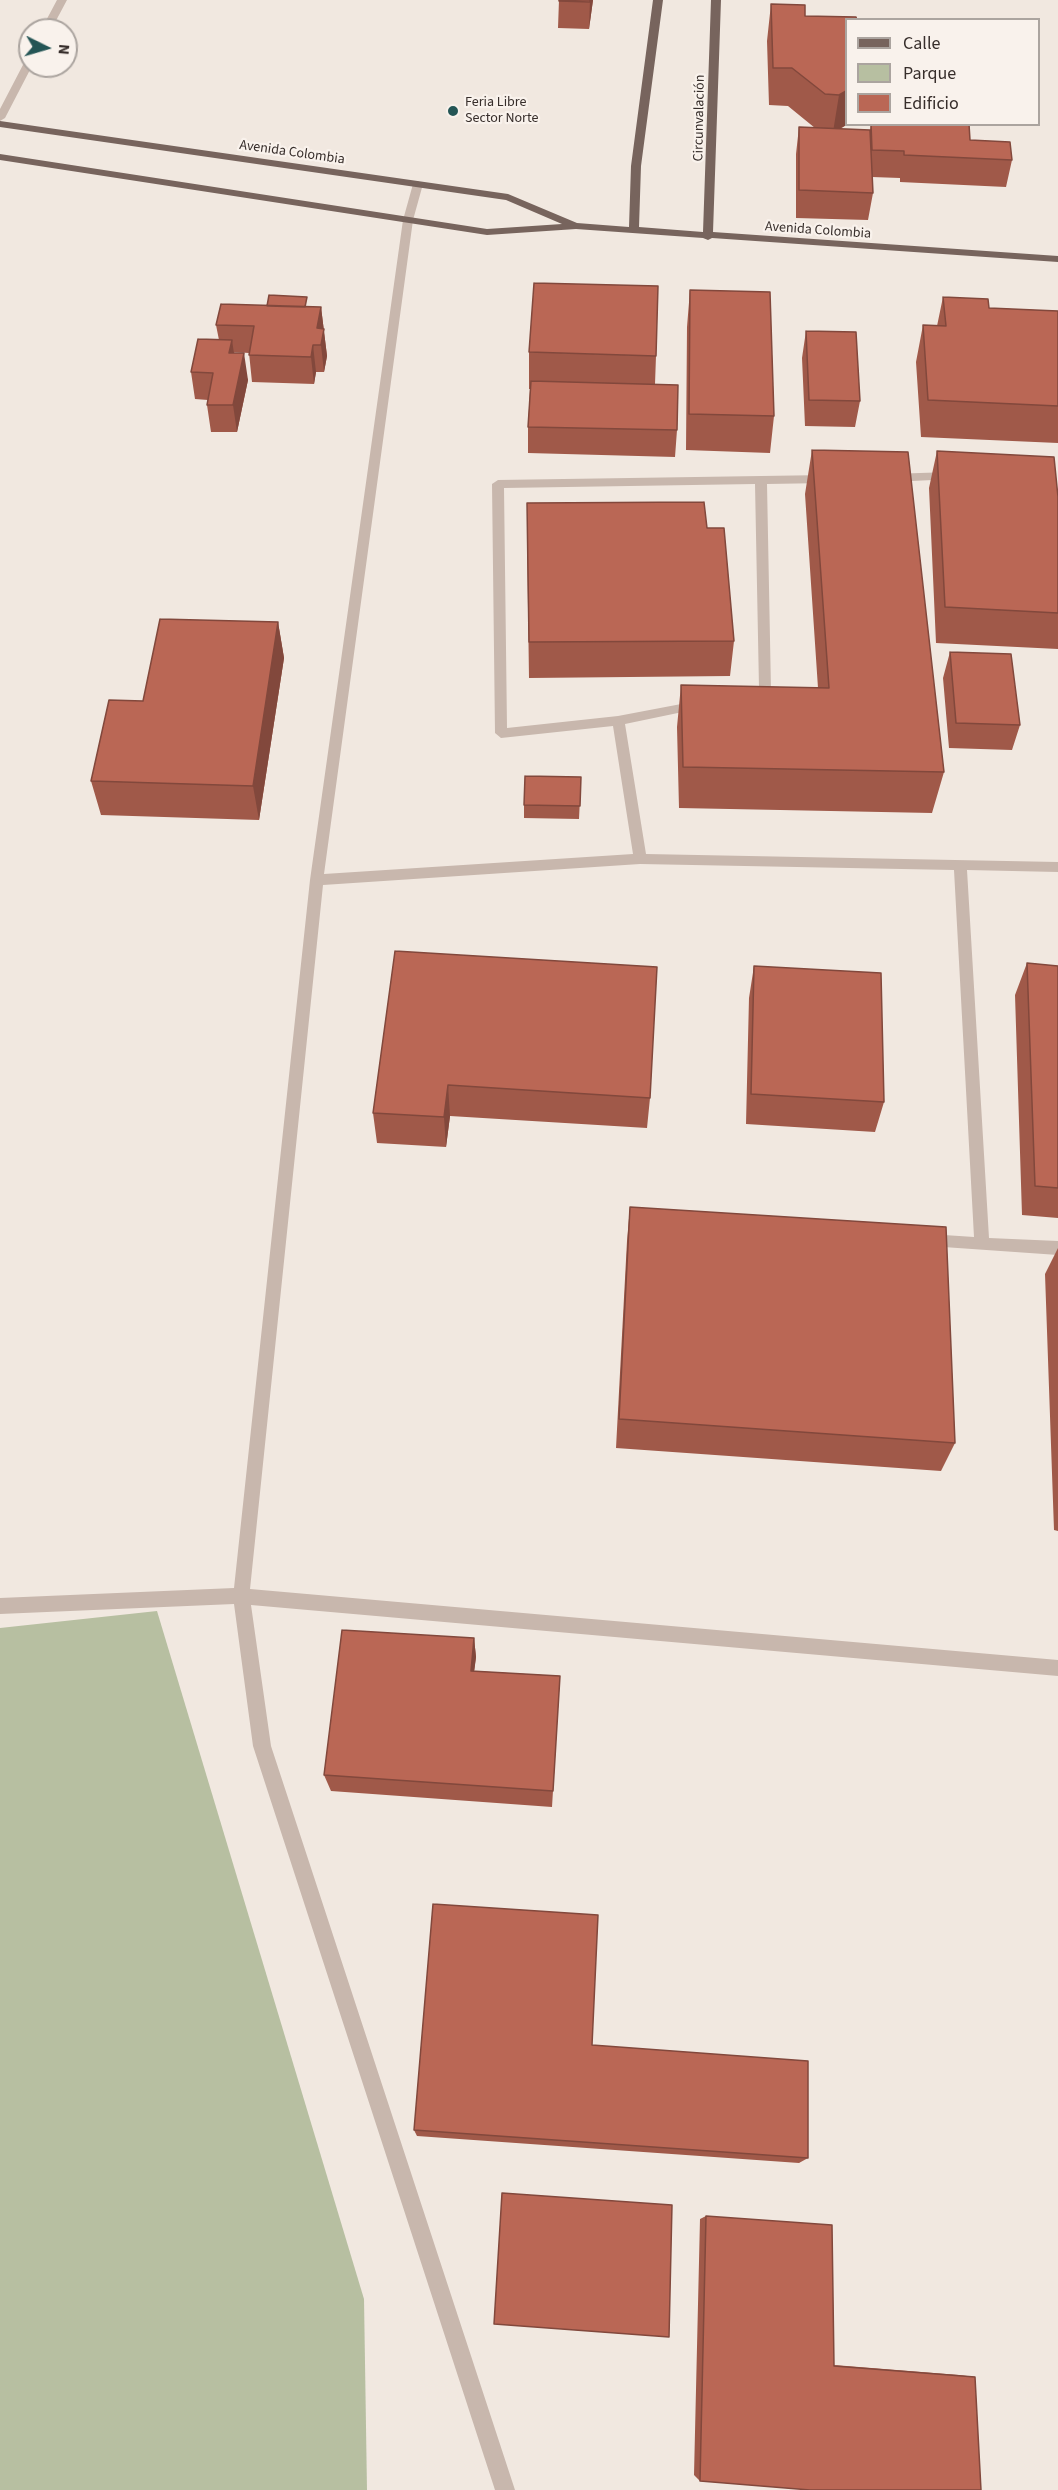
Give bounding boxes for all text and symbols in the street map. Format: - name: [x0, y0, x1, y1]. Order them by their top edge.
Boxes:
- north arrow: [18, 18, 78, 78]
- legend: [845, 18, 1040, 126]
- text: Calle: [903, 31, 940, 56]
- text: N: [53, 43, 75, 56]
- text: Parque: [903, 61, 956, 86]
- street label: Circunvalación: [691, 74, 709, 162]
- text: Edificio: [903, 91, 959, 116]
- place label: Feria Libre Sector Norte: [465, 95, 538, 128]
- marker: Feria Libre Sector Norte: [446, 104, 460, 118]
- street label: Avenida Colombia: [238, 137, 346, 169]
- street label: Avenida Colombia: [764, 219, 872, 243]

